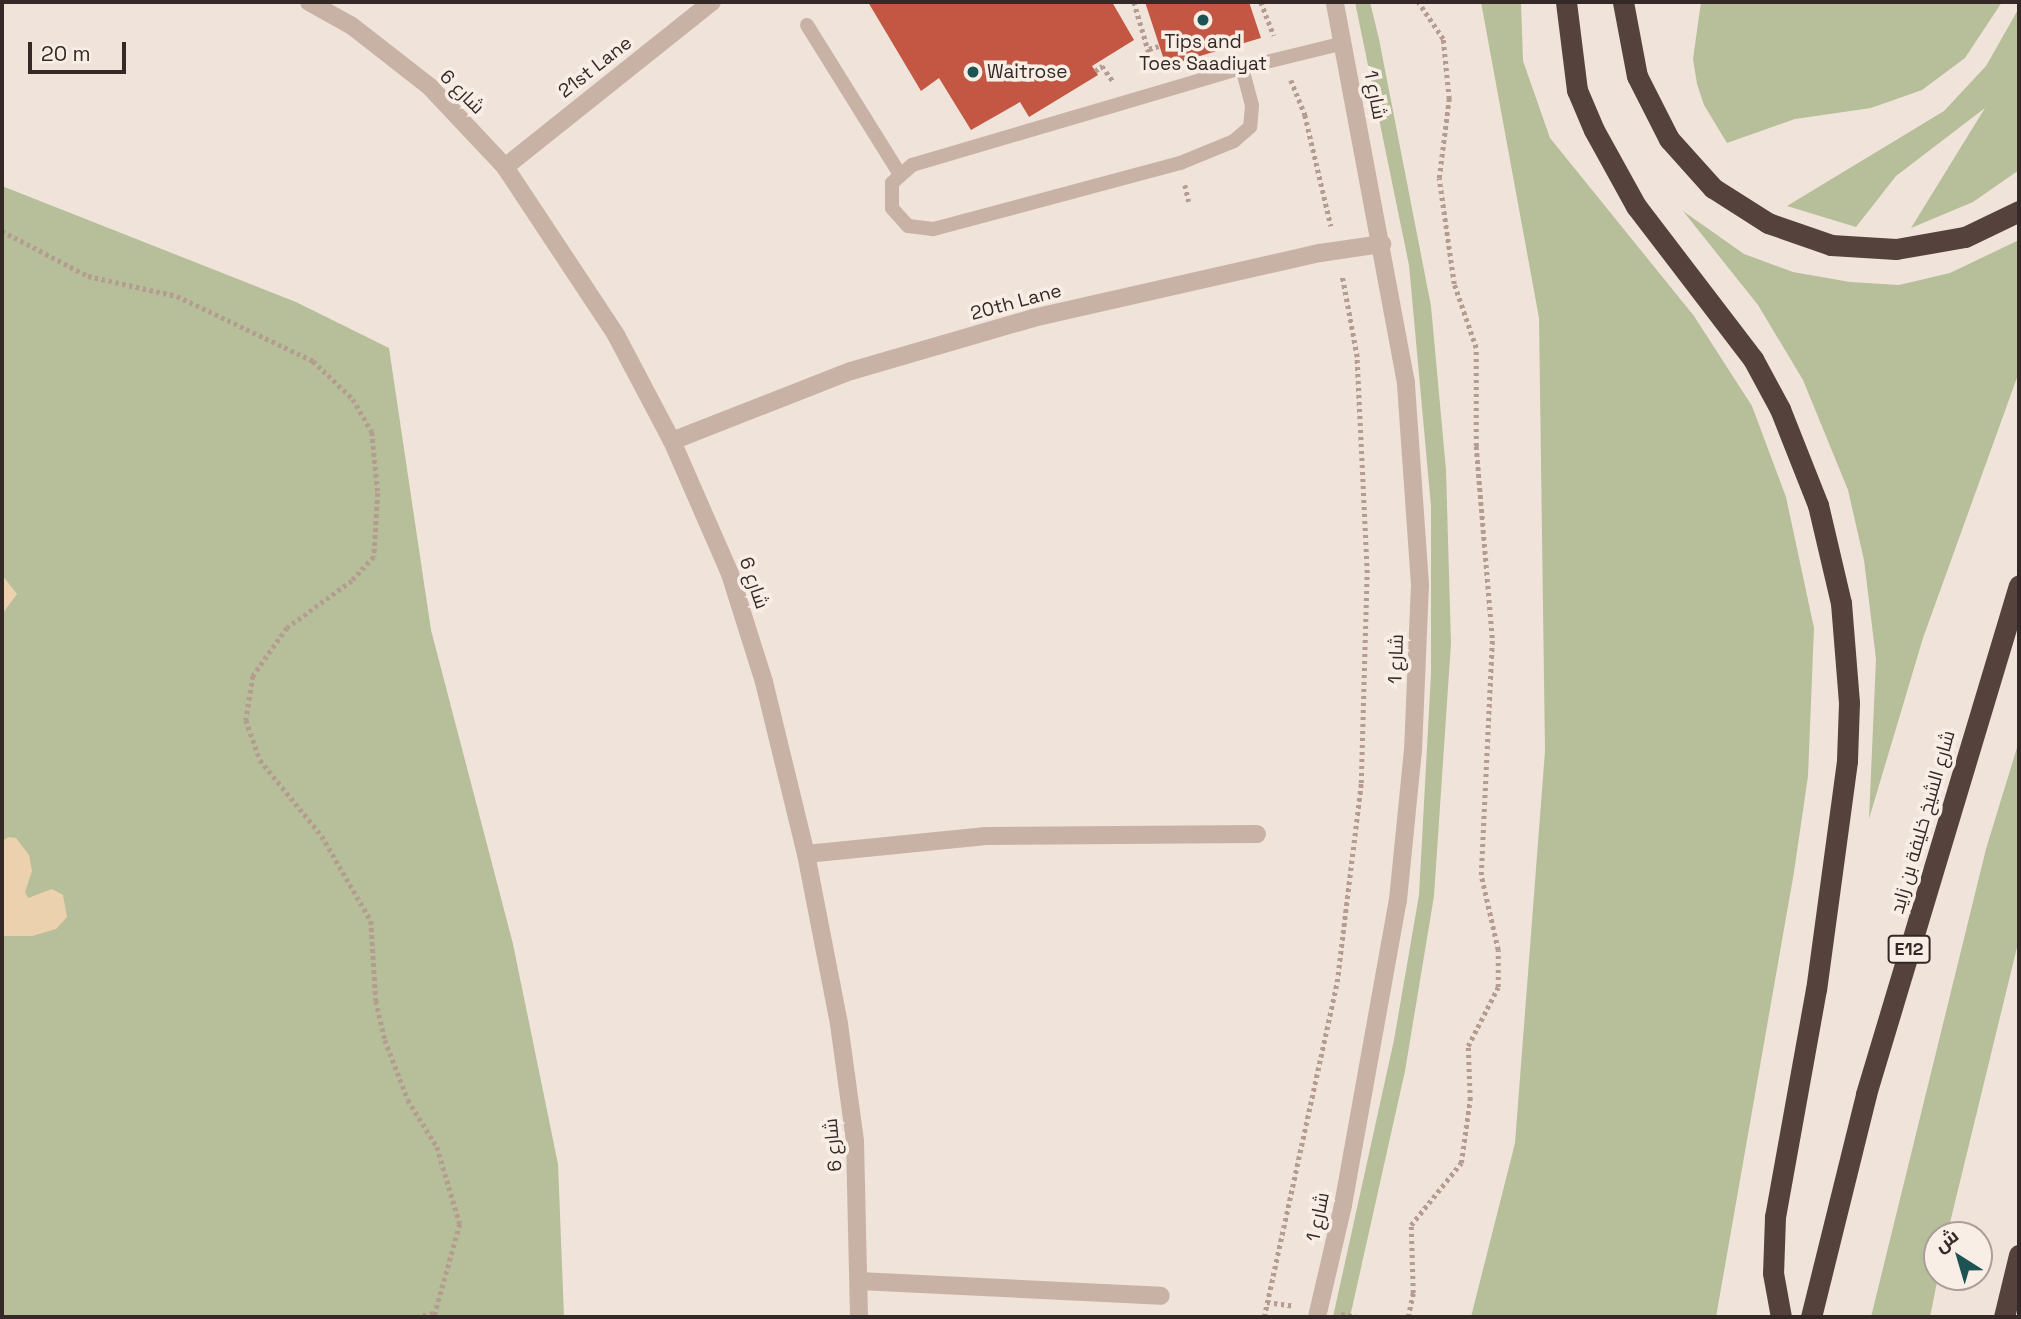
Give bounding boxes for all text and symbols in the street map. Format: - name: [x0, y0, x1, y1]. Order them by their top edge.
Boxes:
- marker: Tips and Toes Saadiyat: [1195, 12, 1211, 28]
- scale bar: [32, 28, 130, 72]
- street label: 21st Lane: [554, 31, 636, 103]
- place label: Tips and Toes Saadiyat: [1139, 31, 1267, 75]
- text: 20 m: [41, 40, 91, 67]
- place label: Waitrose: [987, 61, 1068, 83]
- marker: Waitrose: [965, 64, 981, 80]
- street label: شارع 6: [435, 65, 489, 119]
- street label: شارع 1: [1359, 68, 1391, 122]
- street label: 20th Lane: [968, 279, 1064, 325]
- street label: شارع 6: [735, 554, 773, 612]
- street label: شارع 1: [1384, 634, 1408, 684]
- street label: شارع الشيخ خليفة بن زايد: [1886, 728, 1960, 916]
- road number: E12: [1886, 934, 1932, 964]
- street label: شارع 6: [819, 1117, 847, 1173]
- street label: شارع 1: [1302, 1190, 1334, 1244]
- north arrow: [1923, 1221, 1993, 1291]
- text: ش: [1929, 1223, 1964, 1258]

